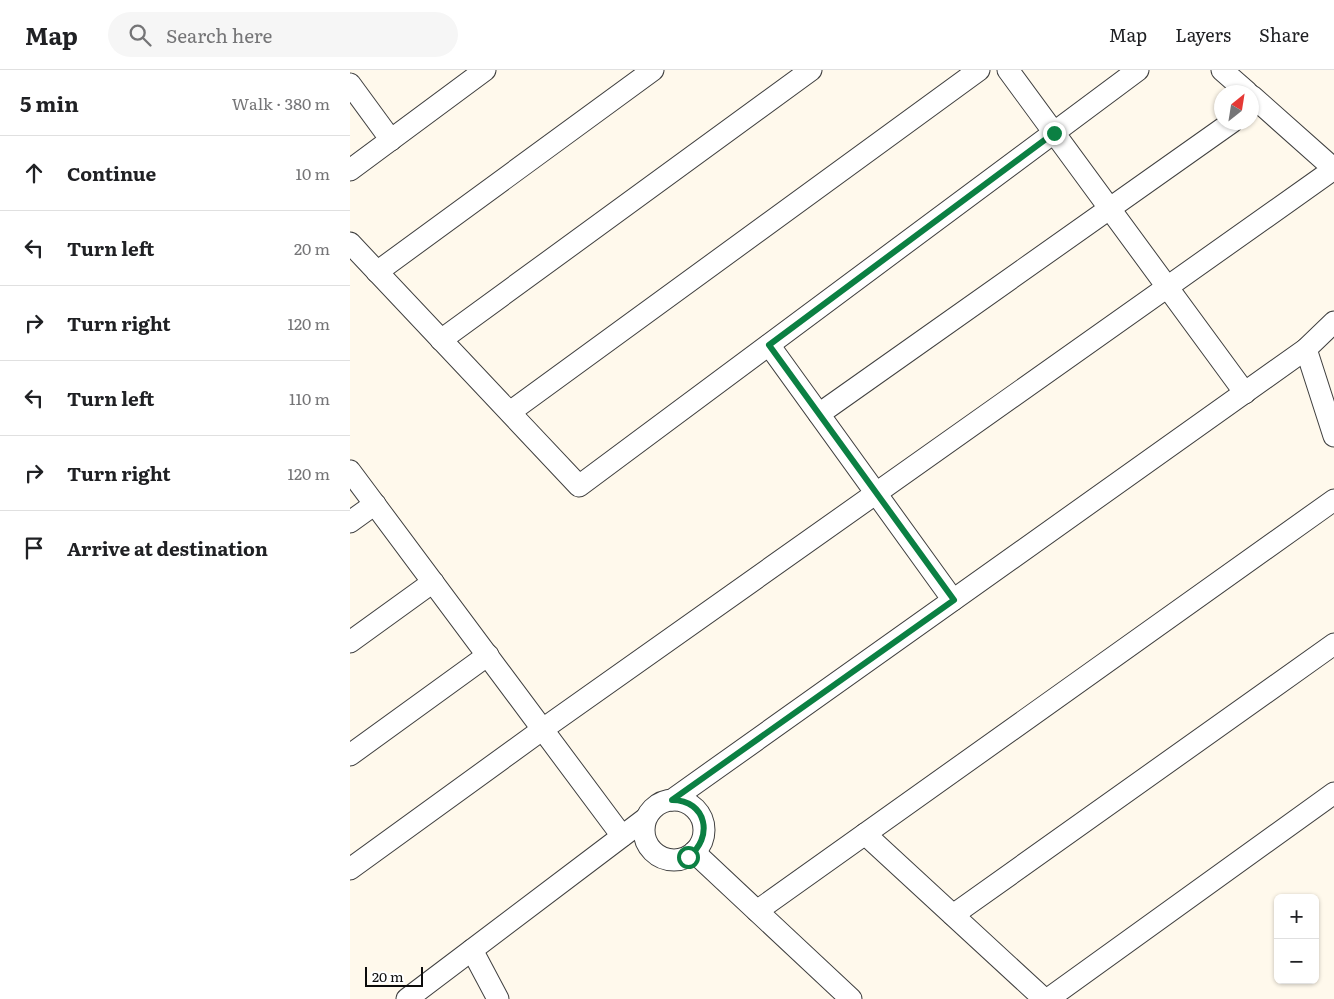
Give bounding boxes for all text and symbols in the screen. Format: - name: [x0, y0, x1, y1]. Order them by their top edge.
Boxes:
- search box: [108, 12, 458, 57]
- text: Map: [25, 17, 78, 52]
- icon: search: [126, 21, 154, 49]
- text: Search here: [166, 21, 272, 49]
- text: Map: [1109, 21, 1147, 48]
- text: Layers: [1175, 21, 1231, 48]
- text: Share: [1259, 21, 1309, 48]
- north arrow: [1214, 85, 1259, 130]
- text: 5 min: [20, 87, 79, 118]
- text: Walk · 380 m: [232, 91, 330, 115]
- route end: [1043, 122, 1066, 145]
- icon: ahead: [20, 159, 48, 187]
- text: Continue: [67, 159, 156, 187]
- text: 10 m: [296, 161, 330, 185]
- icon: left: [20, 234, 48, 262]
- text: Turn left: [67, 234, 154, 262]
- text: 20 m: [294, 236, 330, 260]
- icon: right: [20, 309, 48, 337]
- text: Turn right: [67, 309, 171, 337]
- text: 120 m: [287, 311, 330, 335]
- icon: left: [20, 384, 48, 412]
- text: Turn left: [67, 384, 154, 412]
- text: 110 m: [289, 386, 330, 410]
- icon: right: [20, 459, 48, 487]
- text: Turn right: [67, 459, 171, 487]
- text: 120 m: [287, 461, 330, 485]
- icon: arrive: [20, 534, 48, 562]
- text: Arrive at destination: [67, 534, 268, 562]
- route start: [677, 846, 700, 869]
- map controls: [1274, 894, 1319, 984]
- button: +: [1274, 894, 1319, 939]
- button: −: [1274, 939, 1319, 984]
- scale bar: [365, 964, 422, 987]
- text: 20 m: [372, 966, 404, 986]

